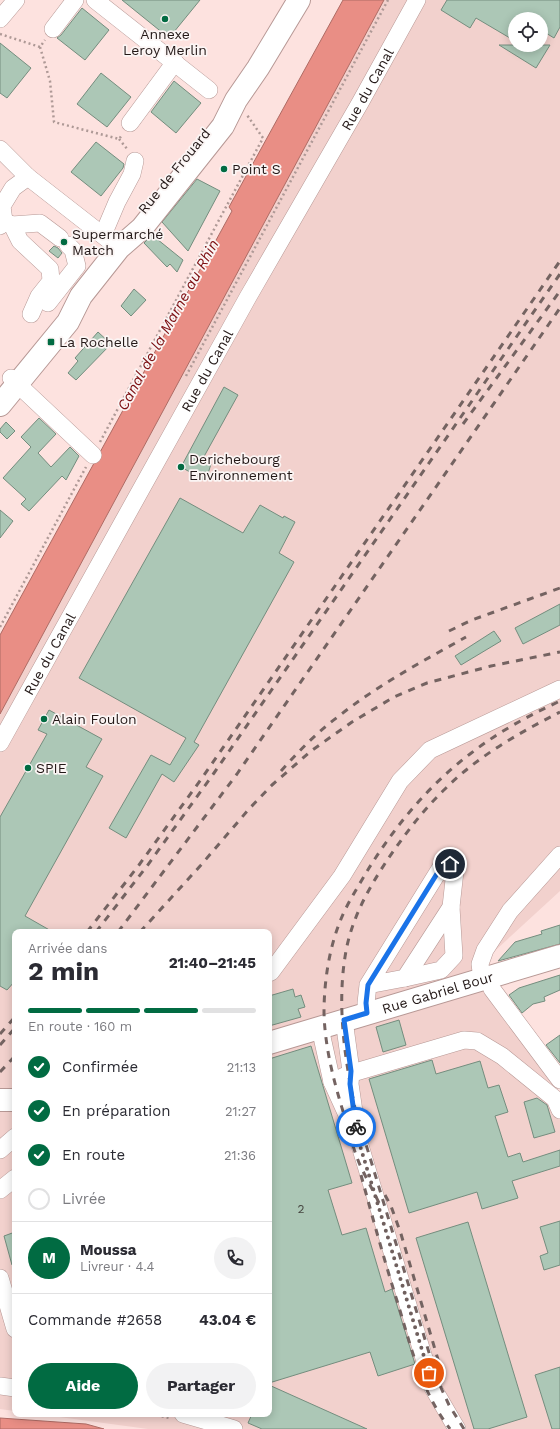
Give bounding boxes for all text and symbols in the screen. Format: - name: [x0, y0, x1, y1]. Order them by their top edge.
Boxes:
- map controls: [508, 12, 548, 52]
- button: locate: [508, 12, 548, 52]
- marker: Annexe Leroy Merlin: [160, 14, 170, 24]
- place label: Annexe Leroy Merlin: [123, 26, 207, 58]
- street label: Rue du Canal: [338, 45, 397, 133]
- street label: Rue de Frouard: [135, 125, 213, 217]
- place label: Point S: [232, 161, 281, 177]
- marker: Point S: [219, 164, 229, 174]
- place label: Supermarché Match: [72, 226, 163, 258]
- water label: Canal de la Marne au Rhin: [113, 236, 223, 414]
- marker: Supermarché Match: [59, 237, 69, 247]
- street label: Rue du Canal: [178, 326, 237, 414]
- place label: La Rochelle: [59, 334, 138, 350]
- marker: La Rochelle: [46, 337, 56, 347]
- place label: Derichebourg Environnement: [189, 451, 293, 483]
- marker: Derichebourg Environnement: [176, 462, 186, 472]
- street label: Rue du Canal: [20, 609, 79, 698]
- place label: Alain Foulon: [52, 711, 137, 727]
- marker: Alain Foulon: [39, 714, 49, 724]
- place label: SPIE: [36, 760, 67, 776]
- marker: SPIE: [23, 763, 33, 773]
- pin: [433, 847, 467, 881]
- icon: home: [439, 853, 461, 875]
- text: Arrivée dans: [28, 941, 107, 956]
- text: 21:40–21:45: [169, 954, 256, 972]
- text: 2 min: [28, 956, 99, 986]
- street label: Rue Gabriel Bour: [380, 968, 496, 1017]
- text: En route · 160 m: [28, 1019, 132, 1034]
- icon: check: [28, 1056, 50, 1078]
- text: Confirmée: [62, 1058, 138, 1076]
- text: 21:13: [227, 1060, 256, 1075]
- icon: check: [28, 1100, 50, 1122]
- text: En préparation: [62, 1102, 170, 1120]
- text: 21:27: [225, 1104, 256, 1119]
- courier: [336, 1107, 376, 1147]
- icon: bike: [345, 1116, 367, 1138]
- icon: check: [28, 1144, 50, 1166]
- text: En route: [62, 1146, 125, 1164]
- text: 21:36: [224, 1148, 256, 1163]
- text: Livrée: [62, 1190, 106, 1208]
- house number: 2: [298, 1202, 305, 1216]
- button: phone: [214, 1237, 256, 1279]
- text: Moussa: [80, 1241, 137, 1259]
- text: M: [42, 1249, 56, 1267]
- text: Livreur · 4.4: [80, 1259, 155, 1274]
- text: Commande #2658: [28, 1311, 162, 1329]
- text: 43.04 €: [199, 1311, 256, 1329]
- pin: [412, 1356, 446, 1390]
- icon: bag: [418, 1362, 440, 1384]
- button: Aide: [28, 1363, 138, 1409]
- button: Partager: [146, 1363, 256, 1409]

